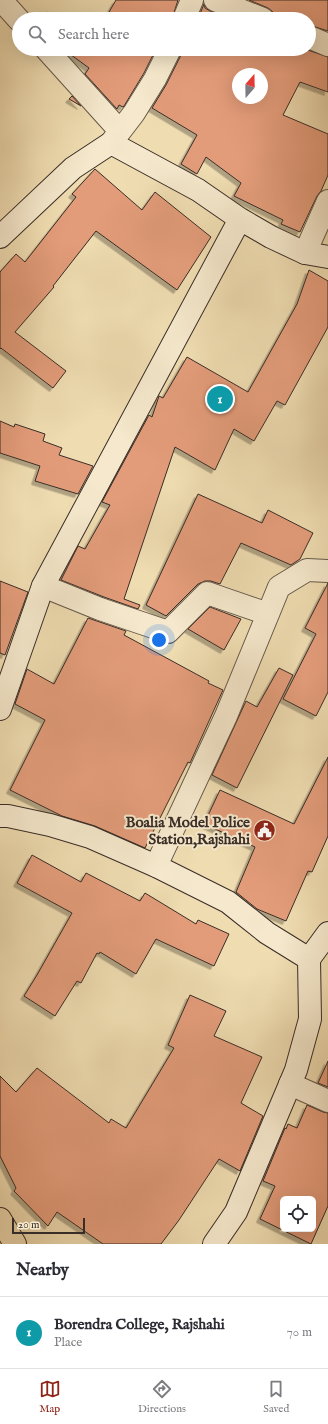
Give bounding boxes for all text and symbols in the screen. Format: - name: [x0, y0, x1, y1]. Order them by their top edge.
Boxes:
- search box: [12, 12, 316, 56]
- icon: search: [26, 23, 48, 45]
- text: Search here: [58, 25, 129, 44]
- north arrow: [232, 68, 268, 104]
- pin: 1: [207, 384, 233, 414]
- your location: [149, 630, 169, 650]
- place label: Boalia Model Police Station,Rajshahi: [126, 813, 250, 849]
- public building icon: Boalia Model Police Station,Rajshahi: [252, 818, 278, 844]
- map controls: [280, 1196, 316, 1232]
- button: locate: [280, 1196, 316, 1232]
- scale bar: [12, 1216, 85, 1235]
- text: 20 m: [18, 1218, 39, 1232]
- text: Nearby: [16, 1260, 69, 1281]
- text: Borendra College, Rajshahi: [54, 1315, 225, 1334]
- text: 1: [27, 1324, 31, 1341]
- text: 70 m: [287, 1324, 312, 1341]
- text: Place: [54, 1334, 82, 1351]
- tab: Map: [39, 1378, 61, 1416]
- tab: Directions: [138, 1378, 186, 1416]
- tab: Saved: [263, 1378, 289, 1416]

